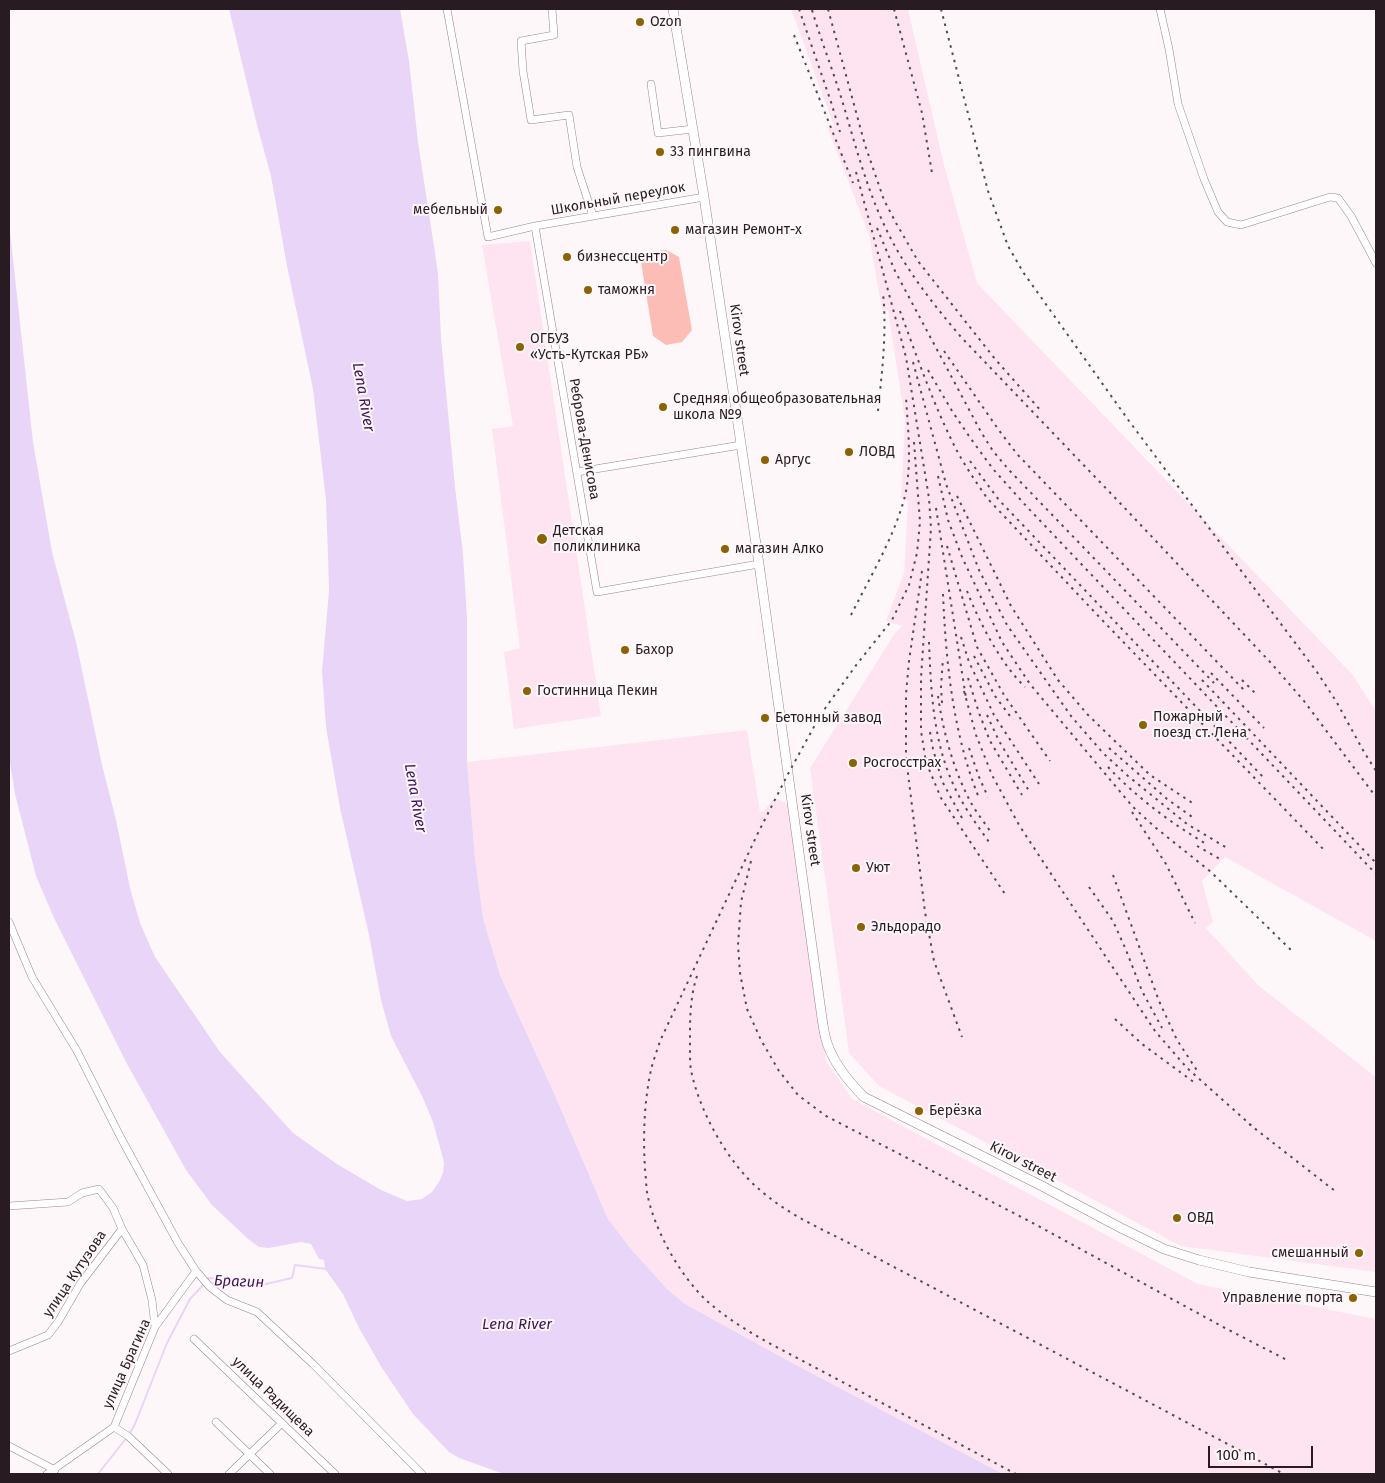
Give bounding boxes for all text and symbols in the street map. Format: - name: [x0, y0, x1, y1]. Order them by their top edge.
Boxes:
- place label: Ozon: [650, 14, 682, 30]
- marker: Ozon: [634, 16, 646, 28]
- place label: 33 пингвина: [670, 144, 751, 160]
- marker: 33 пингвина: [654, 146, 666, 158]
- street label: Школьный переулок: [550, 179, 686, 219]
- place label: мебельный: [413, 202, 488, 218]
- marker: мебельный: [492, 204, 504, 216]
- place label: магазин Ремонт-х: [685, 222, 802, 238]
- marker: магазин Ремонт-х: [669, 224, 681, 236]
- place label: бизнессцентр: [577, 249, 668, 265]
- marker: бизнессцентр: [561, 251, 573, 263]
- place label: таможня: [598, 282, 655, 298]
- marker: таможня: [582, 284, 594, 296]
- street label: Kirov street: [726, 303, 752, 377]
- place label: ОГБУЗ «Усть-Кутская РБ»: [530, 331, 649, 364]
- marker: ОГБУЗ «Усть-Кутская РБ»: [514, 341, 526, 353]
- water label: Lena River: [348, 361, 378, 433]
- street label: Реброва-Денисова: [565, 377, 603, 501]
- place label: Средняя общеобразовательная школа №9: [673, 391, 881, 424]
- marker: Средняя общеобразовательная школа №9: [657, 401, 669, 413]
- place label: ЛОВД: [859, 444, 895, 460]
- marker: ЛОВД: [843, 446, 855, 458]
- place label: Аргус: [775, 452, 811, 468]
- marker: Аргус: [759, 454, 771, 466]
- place label: Детская поликлиника: [553, 523, 641, 556]
- marker: Детская поликлиника: [535, 532, 549, 546]
- place label: магазин Алко: [735, 541, 824, 557]
- marker: магазин Алко: [719, 543, 731, 555]
- place label: Бахор: [635, 642, 674, 658]
- marker: Бахор: [619, 644, 631, 656]
- place label: Гостинница Пекин: [537, 683, 658, 699]
- marker: Гостинница Пекин: [521, 685, 533, 697]
- place label: Пожарный поезд ст. Лена: [1153, 709, 1247, 742]
- place label: Бетонный завод: [775, 710, 882, 726]
- marker: Бетонный завод: [759, 712, 771, 724]
- marker: Пожарный поезд ст. Лена: [1137, 719, 1149, 731]
- place label: Росгосстрах: [863, 755, 941, 771]
- marker: Росгосстрах: [847, 757, 859, 769]
- water label: Lena River: [400, 762, 430, 834]
- street label: Kirov street: [797, 793, 823, 867]
- place label: Уют: [866, 860, 890, 876]
- marker: Уют: [850, 862, 862, 874]
- place label: Эльдорадо: [871, 919, 941, 935]
- marker: Эльдорадо: [855, 921, 867, 933]
- place label: Берёзка: [929, 1103, 982, 1119]
- marker: Берёзка: [913, 1105, 925, 1117]
- street label: Kirov street: [987, 1138, 1059, 1186]
- place label: ОВД: [1187, 1210, 1214, 1226]
- marker: ОВД: [1171, 1212, 1183, 1224]
- street label: улица Кутузова: [40, 1227, 110, 1321]
- place label: смешанный: [1271, 1245, 1349, 1261]
- marker: смешанный: [1353, 1247, 1365, 1259]
- water label: Брагин: [214, 1272, 264, 1292]
- place label: Управление порта: [1223, 1290, 1343, 1306]
- marker: Управление порта: [1347, 1292, 1359, 1304]
- street label: улица Брагина: [100, 1316, 154, 1412]
- water label: Lena River: [482, 1316, 552, 1334]
- street label: улица Радищева: [228, 1353, 318, 1441]
- scale bar: [1210, 1436, 1315, 1468]
- text: 100 m: [1216, 1446, 1256, 1464]

